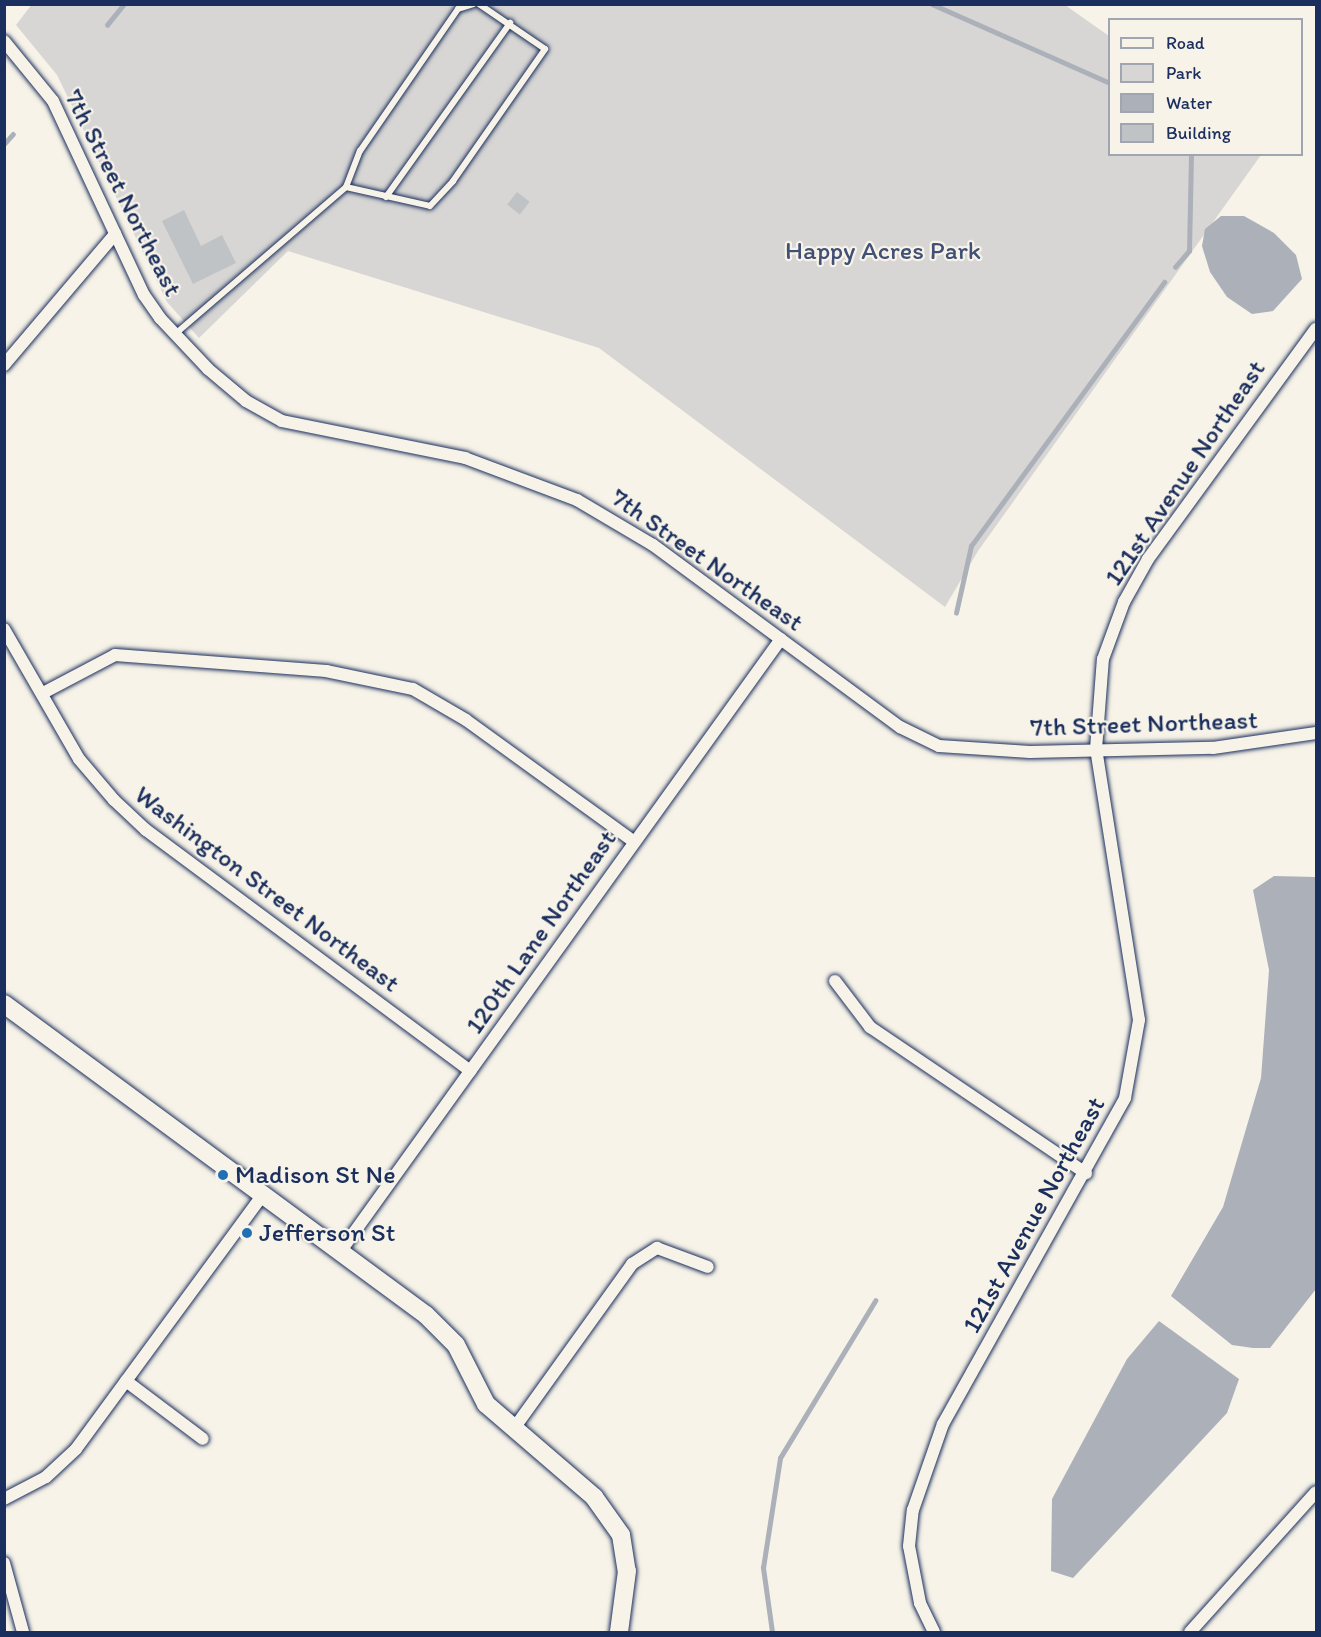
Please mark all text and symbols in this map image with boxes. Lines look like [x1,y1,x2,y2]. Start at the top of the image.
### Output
legend [1108,18,1303,156]
text: Road [1166,32,1205,54]
text: Park [1166,62,1201,84]
street label: 7th Street Northeast [57,84,189,302]
text: Water [1166,92,1212,114]
text: Building [1166,122,1231,144]
park label: Happy Acres Park [785,235,981,267]
street label: 121st Avenue Northeast [1098,355,1272,591]
street label: 7th Street Northeast [605,482,809,638]
street label: 7th Street Northeast [1029,704,1259,744]
street label: Washington Street Northeast [128,779,406,999]
street label: 120th Lane Northeast [459,824,623,1040]
street label: 121st Avenue Northeast [956,1092,1112,1338]
place label: Madison St Ne [235,1159,396,1191]
marker: Madison St Ne [216,1168,230,1182]
place label: Jefferson St [259,1217,395,1249]
marker: Jefferson St [240,1226,254,1240]

